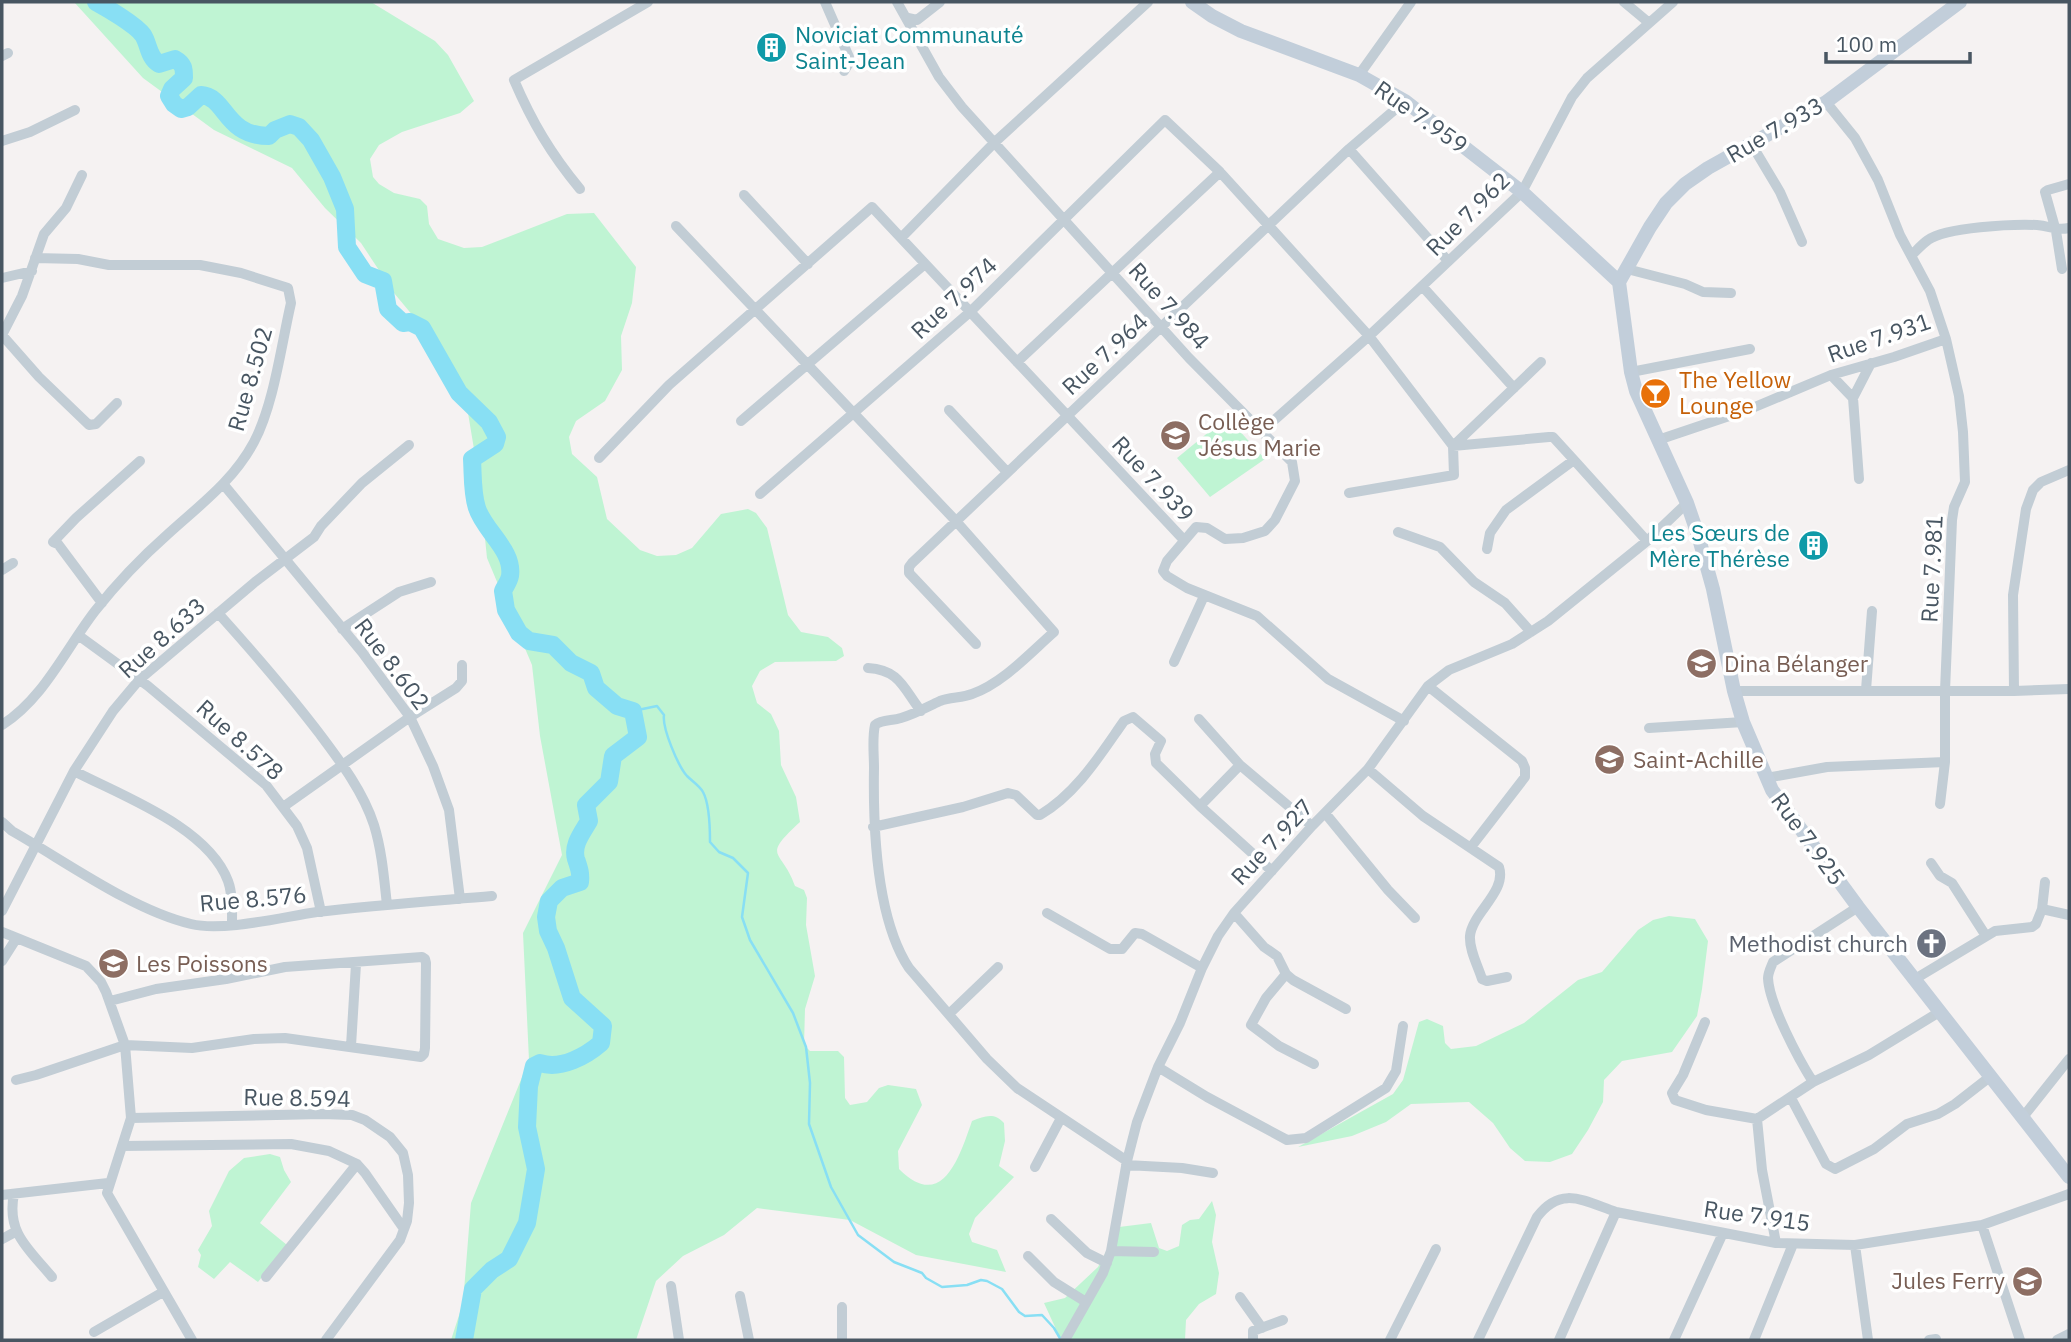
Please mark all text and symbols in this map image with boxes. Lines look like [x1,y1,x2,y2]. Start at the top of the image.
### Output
place label: Noviciat Communauté Saint-Jean [795,19,1024,75]
scale bar [1826,21,1969,65]
text: 100 m [1836,30,1897,58]
building icon: Noviciat Communauté Saint-Jean [755,31,789,65]
street label: Rue 7.959 [1369,73,1474,159]
street label: Rue 7.933 [1721,89,1828,169]
street label: Rue 7.962 [1419,165,1516,262]
street label: Rue 7.974 [904,250,1003,345]
street label: Rue 7.984 [1123,255,1217,355]
street label: Rue 7.931 [1823,305,1934,369]
street label: Rue 7.964 [1055,306,1154,401]
street label: Rue 8.502 [220,323,278,434]
place label: The Yellow Lounge [1679,364,1791,420]
bar icon: The Yellow Lounge [1639,376,1673,410]
place label: Collège Jésus Marie [1198,406,1321,462]
school or university icon: Collège Jésus Marie [1158,418,1192,452]
street label: Rue 7.939 [1106,429,1201,528]
street label: Rue 7.981 [1913,515,1949,623]
place label: Les Sœurs de Mère Thérèse [1649,517,1790,573]
building icon: Les Sœurs de Mère Thérèse [1796,529,1830,563]
street label: Rue 8.633 [111,590,211,684]
street label: Rue 8.602 [349,612,437,715]
school or university icon: Dina Bélanger [1684,647,1718,681]
place label: Dina Bélanger [1724,648,1869,678]
street label: Rue 8.578 [191,692,291,786]
school or university icon: Saint-Achille [1593,743,1627,777]
place label: Saint-Achille [1633,744,1764,774]
street label: Rue 7.925 [1765,786,1852,891]
street label: Rue 7.927 [1224,792,1319,891]
street label: Rue 8.576 [198,878,308,918]
church icon: Methodist church [1914,927,1948,961]
place label: Methodist church [1728,928,1908,958]
school or university icon: Les Poissons [96,947,130,981]
place label: Les Poissons [136,948,268,978]
street label: Rue 8.594 [243,1081,351,1113]
street label: Rue 7.915 [1702,1193,1812,1237]
school or university icon: Jules Ferry [2011,1264,2045,1298]
place label: Jules Ferry [1891,1265,2006,1295]

